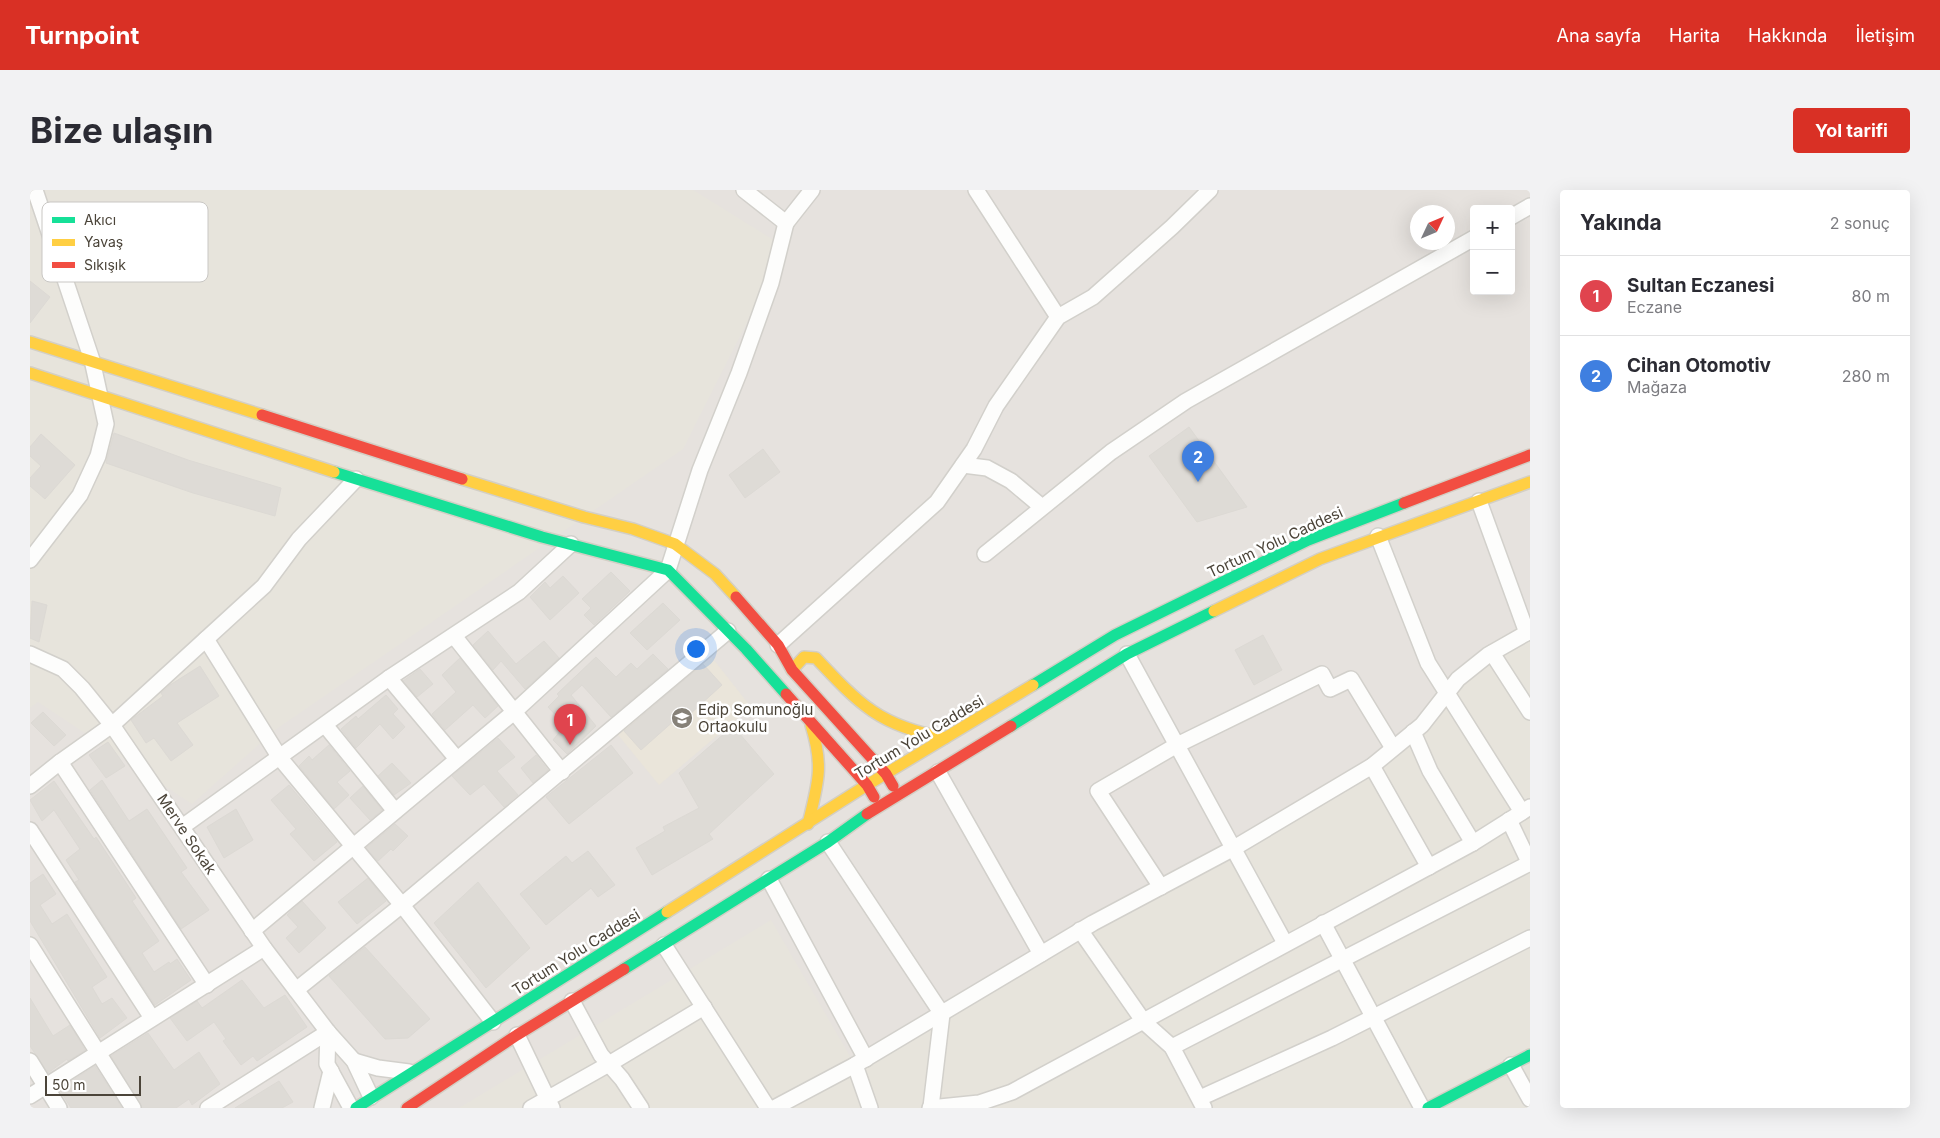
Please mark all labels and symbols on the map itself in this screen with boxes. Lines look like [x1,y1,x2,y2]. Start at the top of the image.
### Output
legend [42,202,208,282]
north arrow [1410,205,1455,250]
text: Akıcı [84,211,116,228]
text: Yavaş [84,233,123,250]
text: Sıkışık [84,256,126,273]
pin: 2 [1182,441,1214,482]
street label: Tortum Yolu Caddesi [1204,502,1346,582]
your location [683,636,709,662]
street label: Tortum Yolu Caddesi [851,691,987,783]
place label: Edip Somunoğlu Ortaokulu [698,700,813,736]
pin: 1 [554,704,586,745]
school or university icon: Edip Somunoğlu Ortaokulu [670,706,694,730]
street label: Merve Sokak [153,790,221,878]
street label: Tortum Yolu Caddesi [509,905,643,999]
scale bar [45,1073,141,1096]

